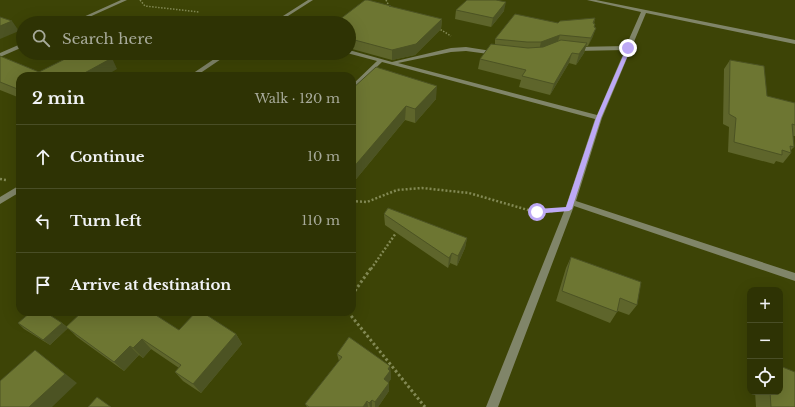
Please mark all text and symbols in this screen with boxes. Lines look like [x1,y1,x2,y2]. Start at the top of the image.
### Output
search box [16,16,356,60]
icon: search [30,27,52,49]
text: Search here [62,29,153,48]
route end [619,39,637,57]
text: 2 min [32,88,85,109]
text: Walk · 120 m [255,90,340,107]
icon: ahead [32,146,54,168]
text: Continue [70,147,145,166]
text: 10 m [307,148,340,165]
route start [528,203,546,221]
icon: left [32,210,54,232]
text: Turn left [70,211,141,230]
text: 110 m [301,212,340,229]
icon: arrive [32,274,54,296]
text: Arrive at destination [70,275,231,294]
map controls [747,287,783,395]
button: + [747,287,783,323]
button: − [747,323,783,359]
button: locate [747,359,783,395]

